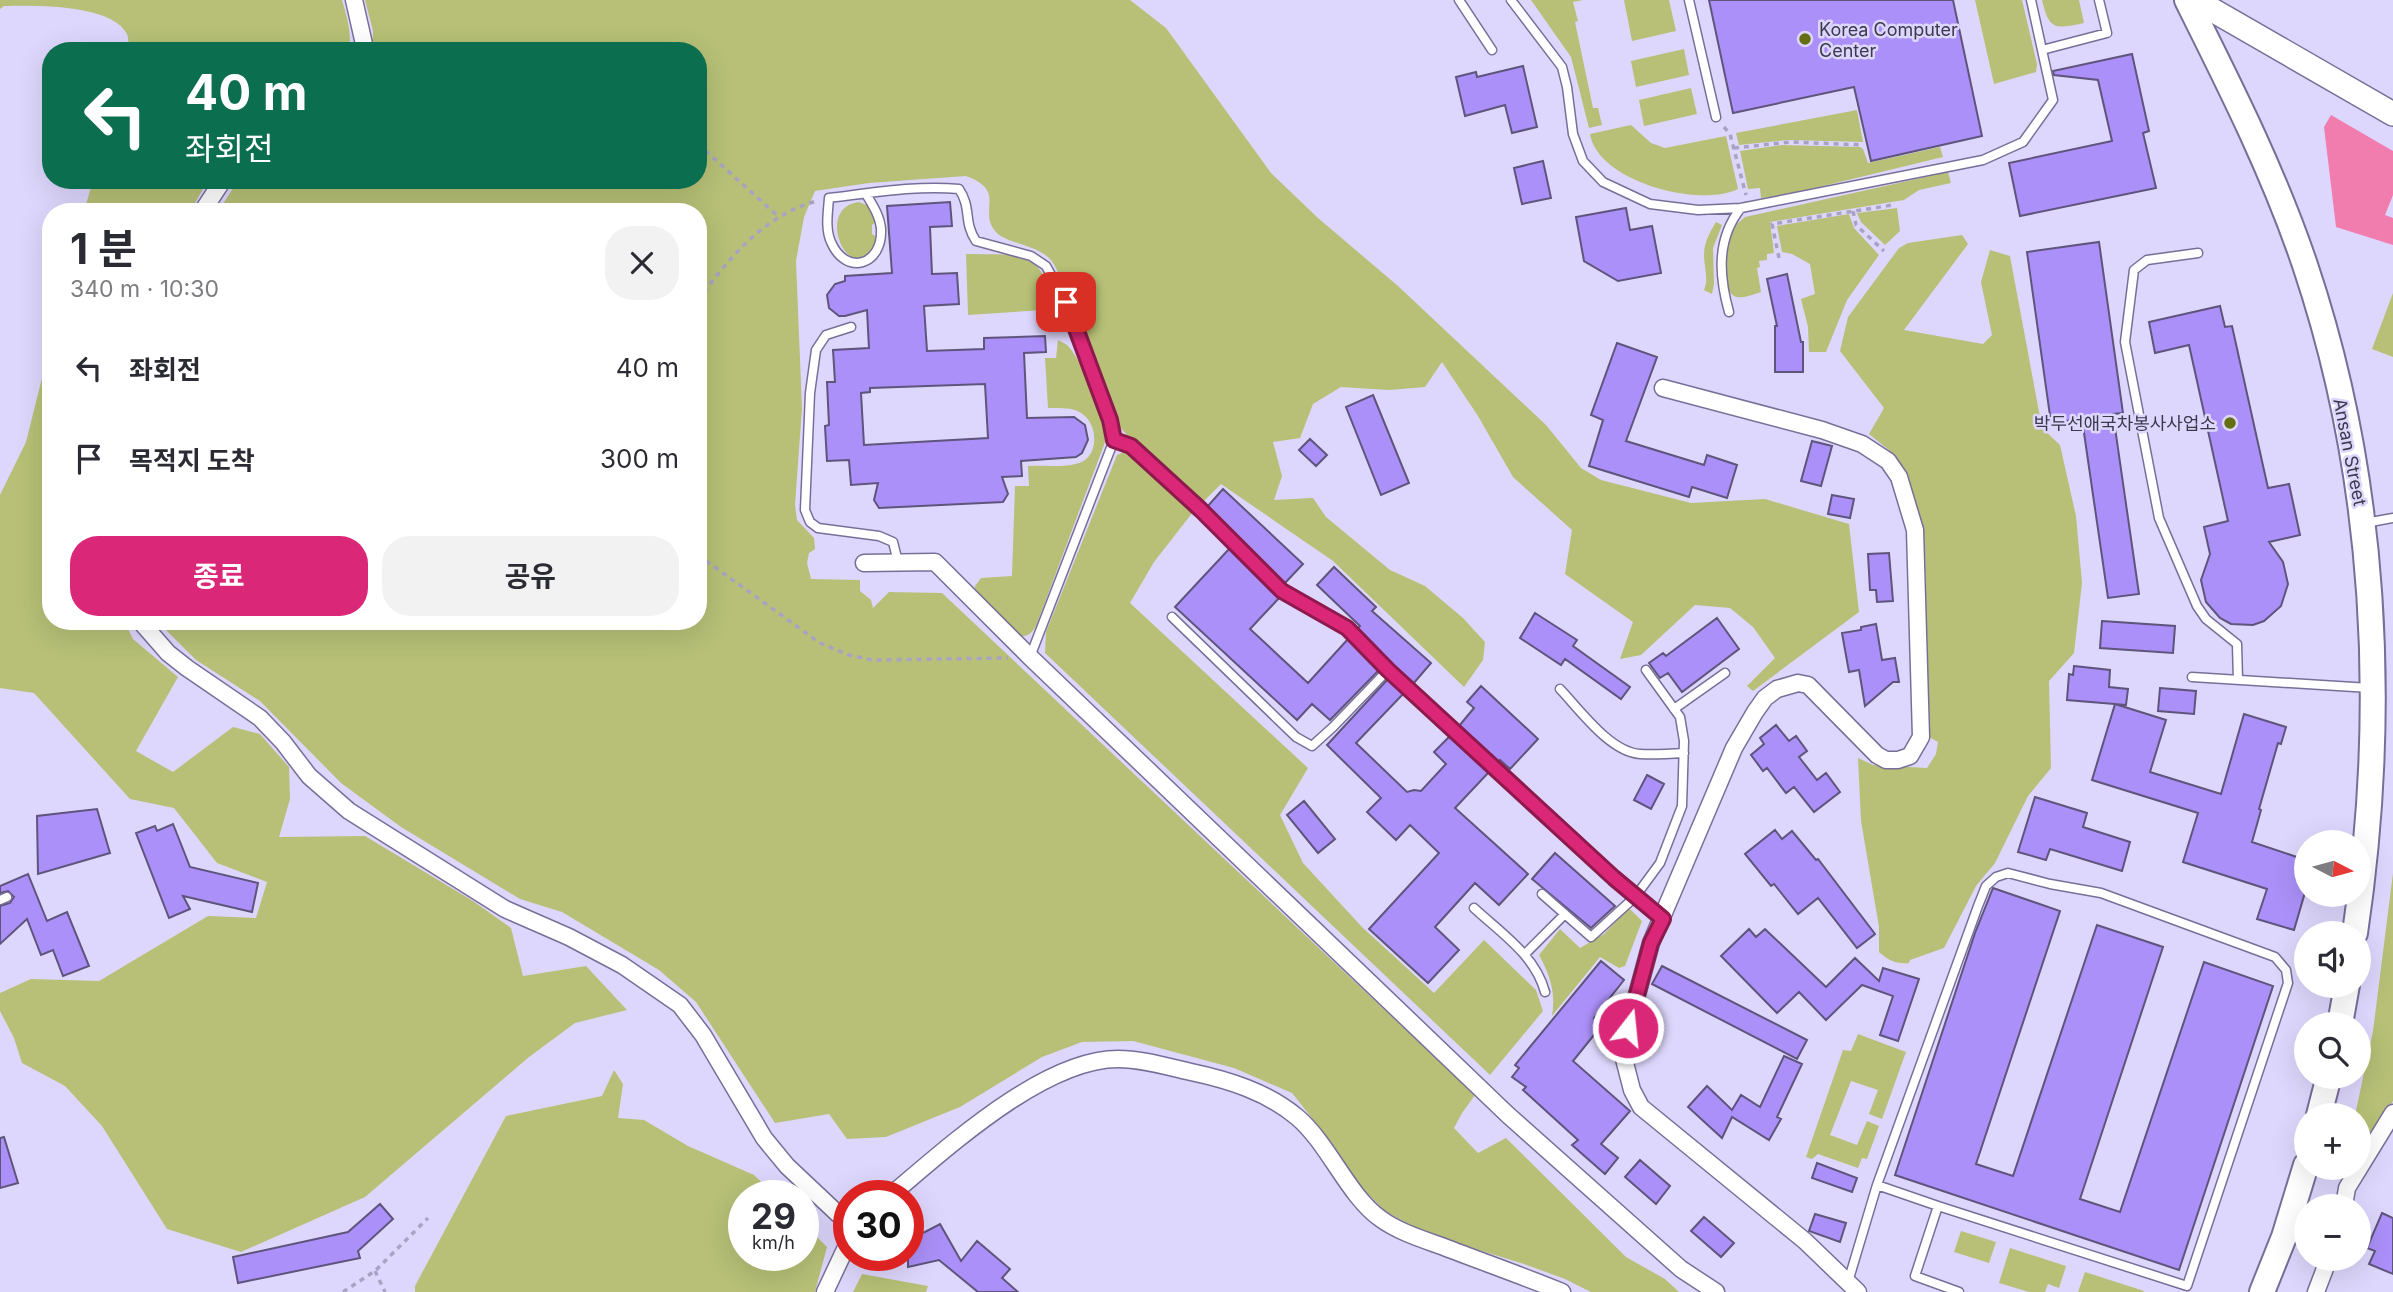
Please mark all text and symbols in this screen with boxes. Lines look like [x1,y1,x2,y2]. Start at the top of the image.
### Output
place label: Korea Computer Center [1819,19,1958,61]
marker: Korea Computer Center [1797,31,1813,47]
text: 40 m [185,63,308,122]
icon: left [70,70,161,161]
text: 좌회전 [185,129,273,168]
text: 1 분 [70,223,137,274]
button: close [605,226,679,300]
pin [1036,272,1096,332]
text: 340 m · 10:30 [70,275,219,303]
icon: arrive [1047,283,1085,321]
icon: left [70,349,108,387]
text: 40 m [616,352,679,383]
text: 좌회전 [129,354,201,385]
street label: Ansan Street [2329,396,2371,508]
place label: 박두선애국차봉사사업소 [2034,413,2216,434]
marker: 박두선애국차봉사사업소 [2222,415,2238,431]
icon: arrive [70,440,108,478]
text: 300 m [600,443,679,474]
text: 목적지 도착 [129,445,255,476]
button: 종료 [70,536,368,616]
button: 공유 [382,536,679,616]
north arrow [2294,830,2371,906]
map controls [2294,830,2371,1271]
button: sound [2294,921,2371,998]
position arrow [1591,991,1665,1065]
button: search [2294,1012,2371,1089]
button: + [2294,1103,2371,1180]
speed limit sign: 30 [833,1180,924,1271]
button: − [2294,1194,2371,1271]
text: 29 [751,1195,796,1237]
text: km/h [752,1232,795,1253]

